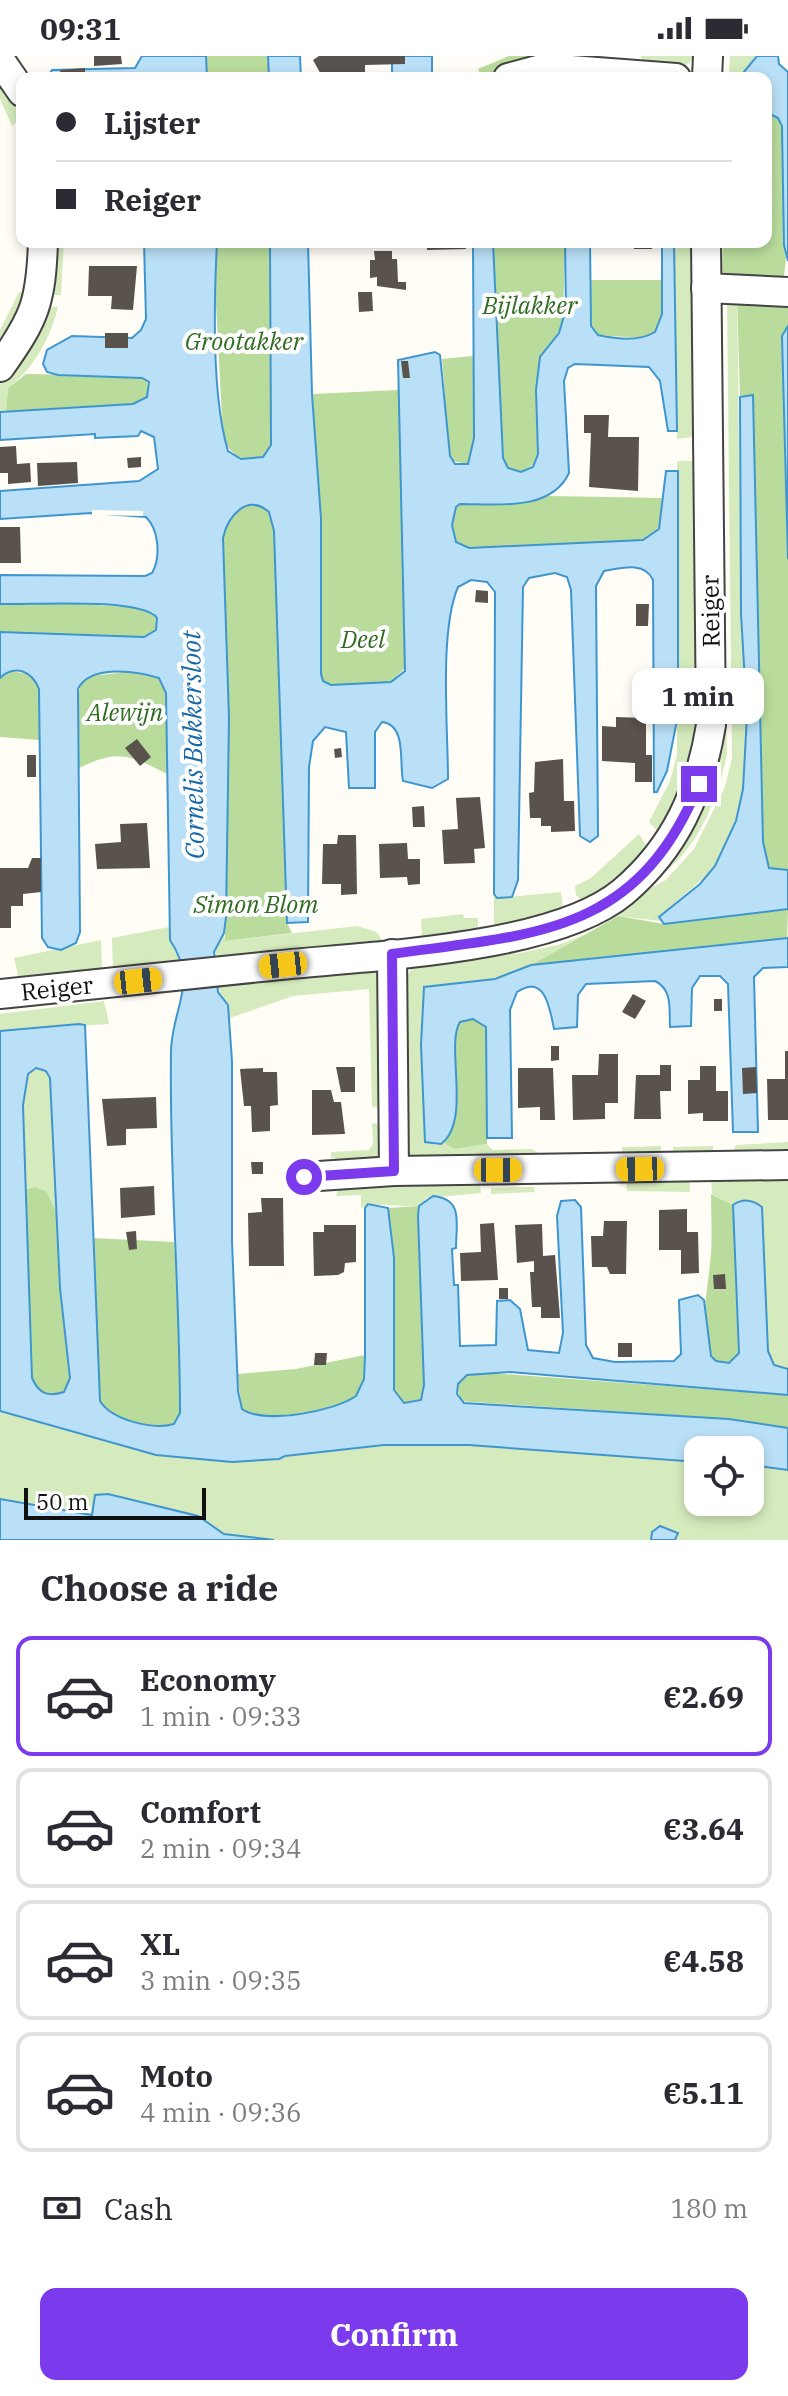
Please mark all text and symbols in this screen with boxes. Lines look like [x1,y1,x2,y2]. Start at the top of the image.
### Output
text: 09:31 [40,9,121,48]
text: Lijster [104,103,200,142]
text: Reiger [104,180,201,219]
park label: Bijlakker [482,289,579,321]
park label: Grootakker [185,325,305,357]
street label: Reiger [693,574,727,648]
park label: Deel [340,623,386,655]
water label: Cornelis Bakkersloot [173,630,211,860]
callout: 1 min [633,668,765,724]
text: 1 min [662,679,734,713]
park label: Alewijn [85,696,164,728]
route end [681,766,717,802]
park label: Simon Blom [193,888,318,920]
car [258,951,308,979]
car [113,967,163,995]
street label: Reiger [19,968,95,1008]
car [616,1157,664,1181]
car [474,1158,522,1182]
route start [286,1159,322,1195]
map controls [684,1436,764,1516]
button: locate [684,1436,764,1516]
scale bar [24,1484,206,1520]
text: 50 m [36,1487,88,1516]
text: Choose a ride [40,1564,279,1611]
icon: car [44,1660,116,1732]
text: Economy [140,1660,276,1699]
text: €2.69 [663,1677,744,1716]
text: 1 min · 09:33 [140,1699,302,1733]
icon: car [44,1792,116,1864]
text: Comfort [140,1792,261,1831]
text: €3.64 [663,1809,744,1848]
text: 2 min · 09:34 [140,1831,302,1865]
icon: car [44,1924,116,1996]
text: XL [140,1924,180,1963]
text: €4.58 [663,1941,744,1980]
text: 3 min · 09:35 [140,1963,302,1997]
icon: car [44,2056,116,2128]
text: Moto [140,2056,213,2095]
text: €5.11 [663,2073,744,2112]
text: 4 min · 09:36 [140,2095,302,2129]
icon: cash [40,2186,84,2230]
text: Cash [104,2189,173,2228]
text: 180 m [670,2191,748,2225]
button: Confirm [40,2288,748,2380]

